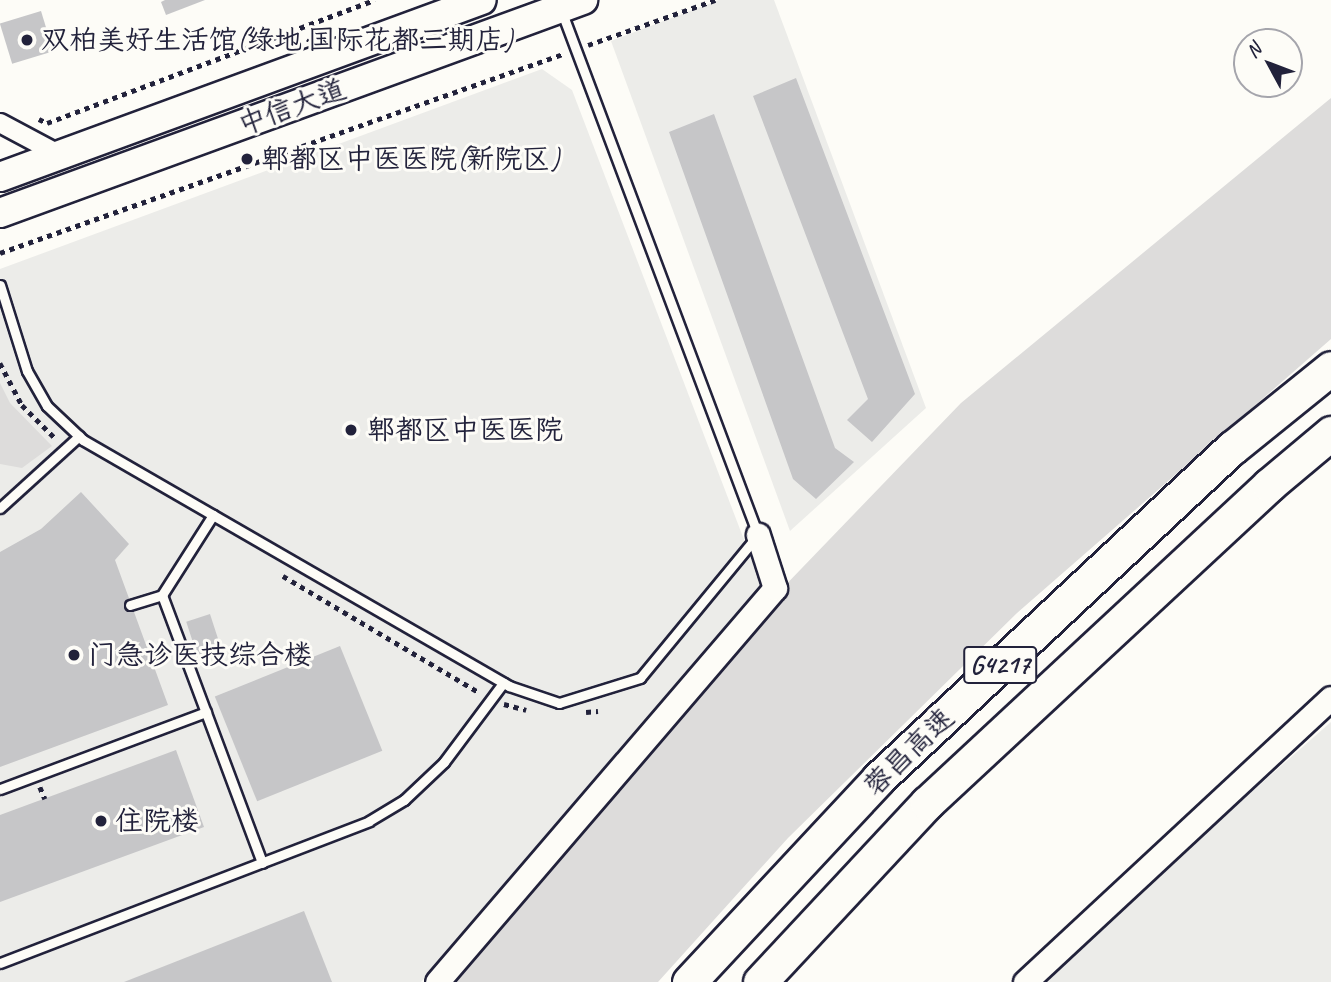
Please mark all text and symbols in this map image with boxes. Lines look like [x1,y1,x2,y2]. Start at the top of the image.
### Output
place label: 双柏美好生活馆(绿地·国际花都三期店) [41,23,513,57]
north arrow [1233,28,1303,98]
marker: 双柏美好生活馆(绿地·国际花都三期店) [19,32,35,48]
text: N [1241,38,1267,63]
street label: 中信大道 [234,72,350,142]
place label: 郫都区中医医院(新院区) [261,142,559,176]
marker: 郫都区中医医院(新院区) [239,151,255,167]
place label: 郫都区中医医院 [367,413,563,447]
marker: 郫都区中医医院 [341,420,361,440]
place label: 门急诊医技综合楼 [88,638,312,672]
road number: G4217 [962,642,1038,688]
marker: 门急诊医技综合楼 [66,647,82,663]
street label: 蓉昌高速 [857,701,961,803]
place label: 住院楼 [115,804,199,838]
marker: 住院楼 [93,813,109,829]

